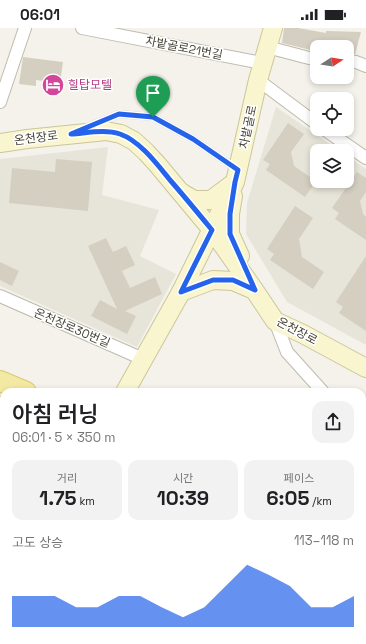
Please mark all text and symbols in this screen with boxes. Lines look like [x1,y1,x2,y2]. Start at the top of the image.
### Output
text: 06:01 [20,5,60,24]
street label: 차밭골로21번길 [144,33,224,63]
north arrow [310,40,354,84]
map controls [310,40,354,188]
hotel icon: 힐탑모텔 [40,72,66,98]
pin [136,76,170,117]
place label: 힐탑모텔 [68,77,112,93]
icon: arrive [142,82,164,104]
button: locate [310,92,354,136]
street label: 차밭골로 [236,104,260,150]
street label: 온천장로 [13,127,59,149]
button: layers [310,144,354,188]
street label: 온천장로30번길 [32,305,112,351]
street label: 온천장로 [274,314,320,348]
text: 아침 러닝 [12,400,99,428]
button: share [312,401,354,443]
text: 06:01 · 5 × 350 m [12,429,115,446]
text: 거리 [57,471,77,485]
text: 시간 [173,471,193,485]
text: 페이스 [284,471,314,485]
text: 1.75 [39,485,77,511]
text: 10:39 [157,485,209,511]
text: 6:05 [266,485,310,511]
text: km [77,494,95,508]
text: /km [310,494,332,508]
text: 113–118 m [294,532,354,549]
text: 고도 상승 [12,534,63,551]

